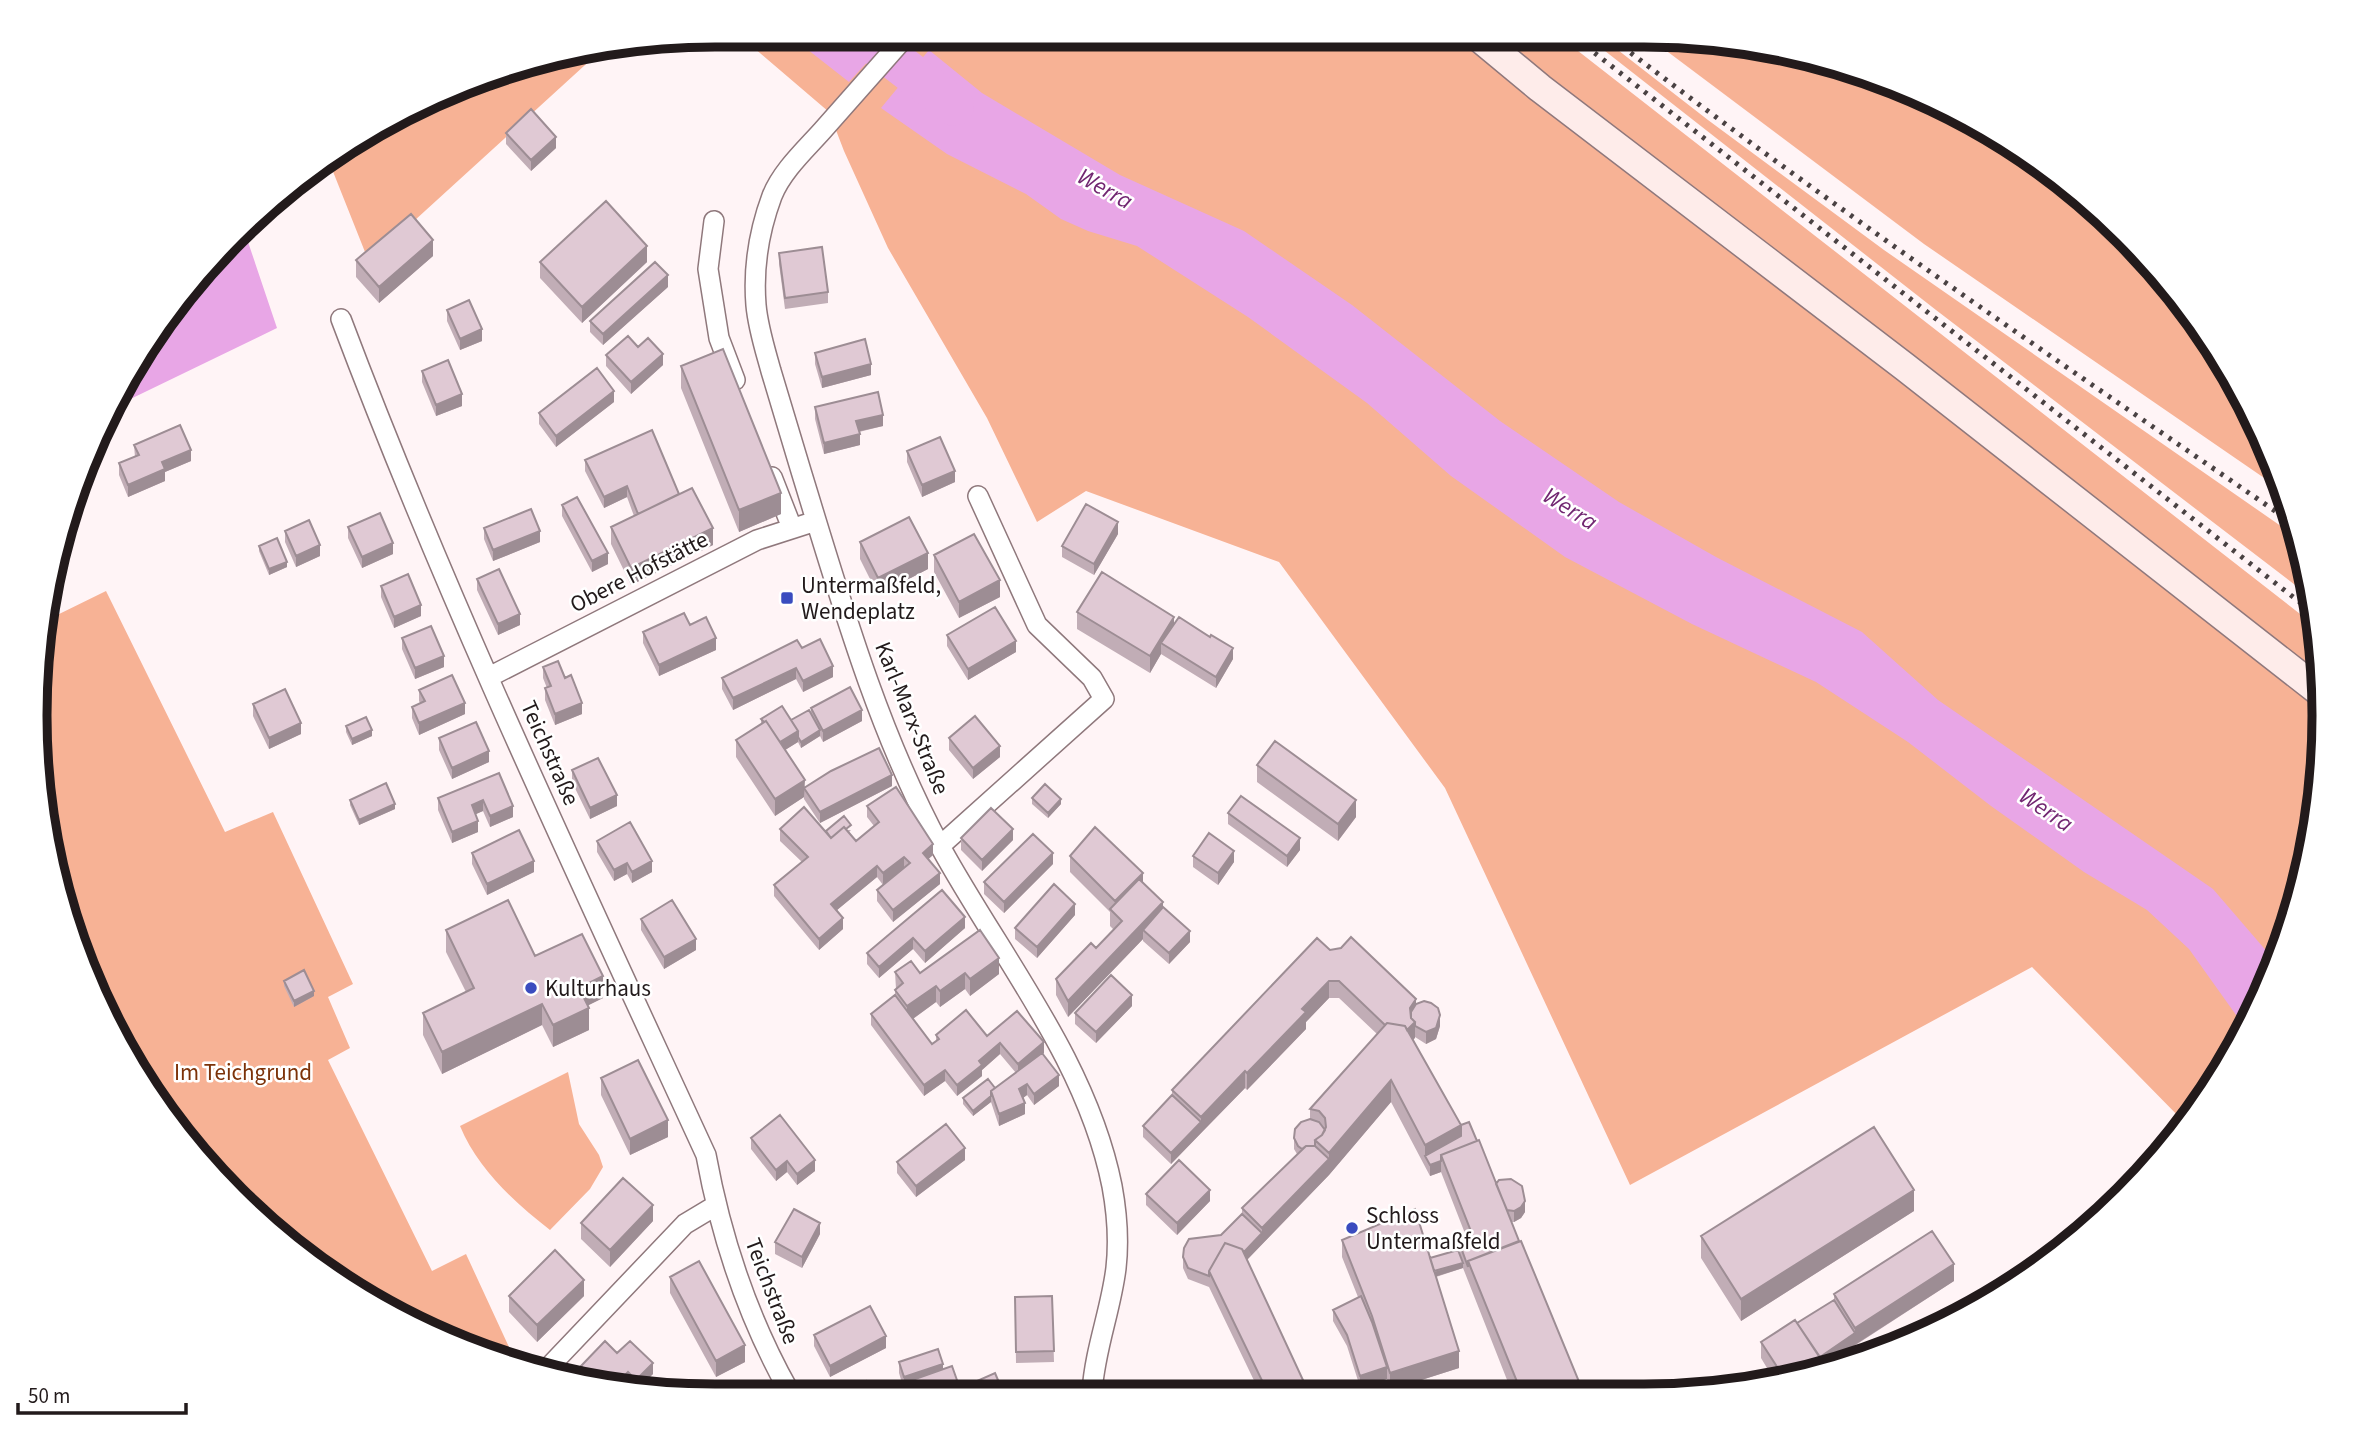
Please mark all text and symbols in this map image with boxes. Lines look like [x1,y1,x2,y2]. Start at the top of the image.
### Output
water label: Werra [1071,160,1139,219]
water label: Werra [1536,479,1604,539]
street label: Obere Hofstätte [564,523,714,621]
place label: Untermaßfeld, Wendeplatz [801,569,941,628]
marker: Untermaßfeld, Wendeplatz [779,590,795,606]
street label: Karl-Marx-Straße [866,637,958,799]
street label: Teichstraße [512,695,588,811]
water label: Werra [2012,779,2080,841]
place label: Kulturhaus [545,972,651,1005]
marker: Kulturhaus [523,980,539,996]
park label: Im Teichgrund [174,1056,312,1089]
place label: Schloss Untermaßfeld [1366,1199,1501,1258]
marker: Schloss Untermaßfeld [1344,1220,1360,1236]
street label: Teichstraße [737,1233,807,1349]
scale bar [18,1372,186,1416]
text: 50 m [28,1381,70,1411]

